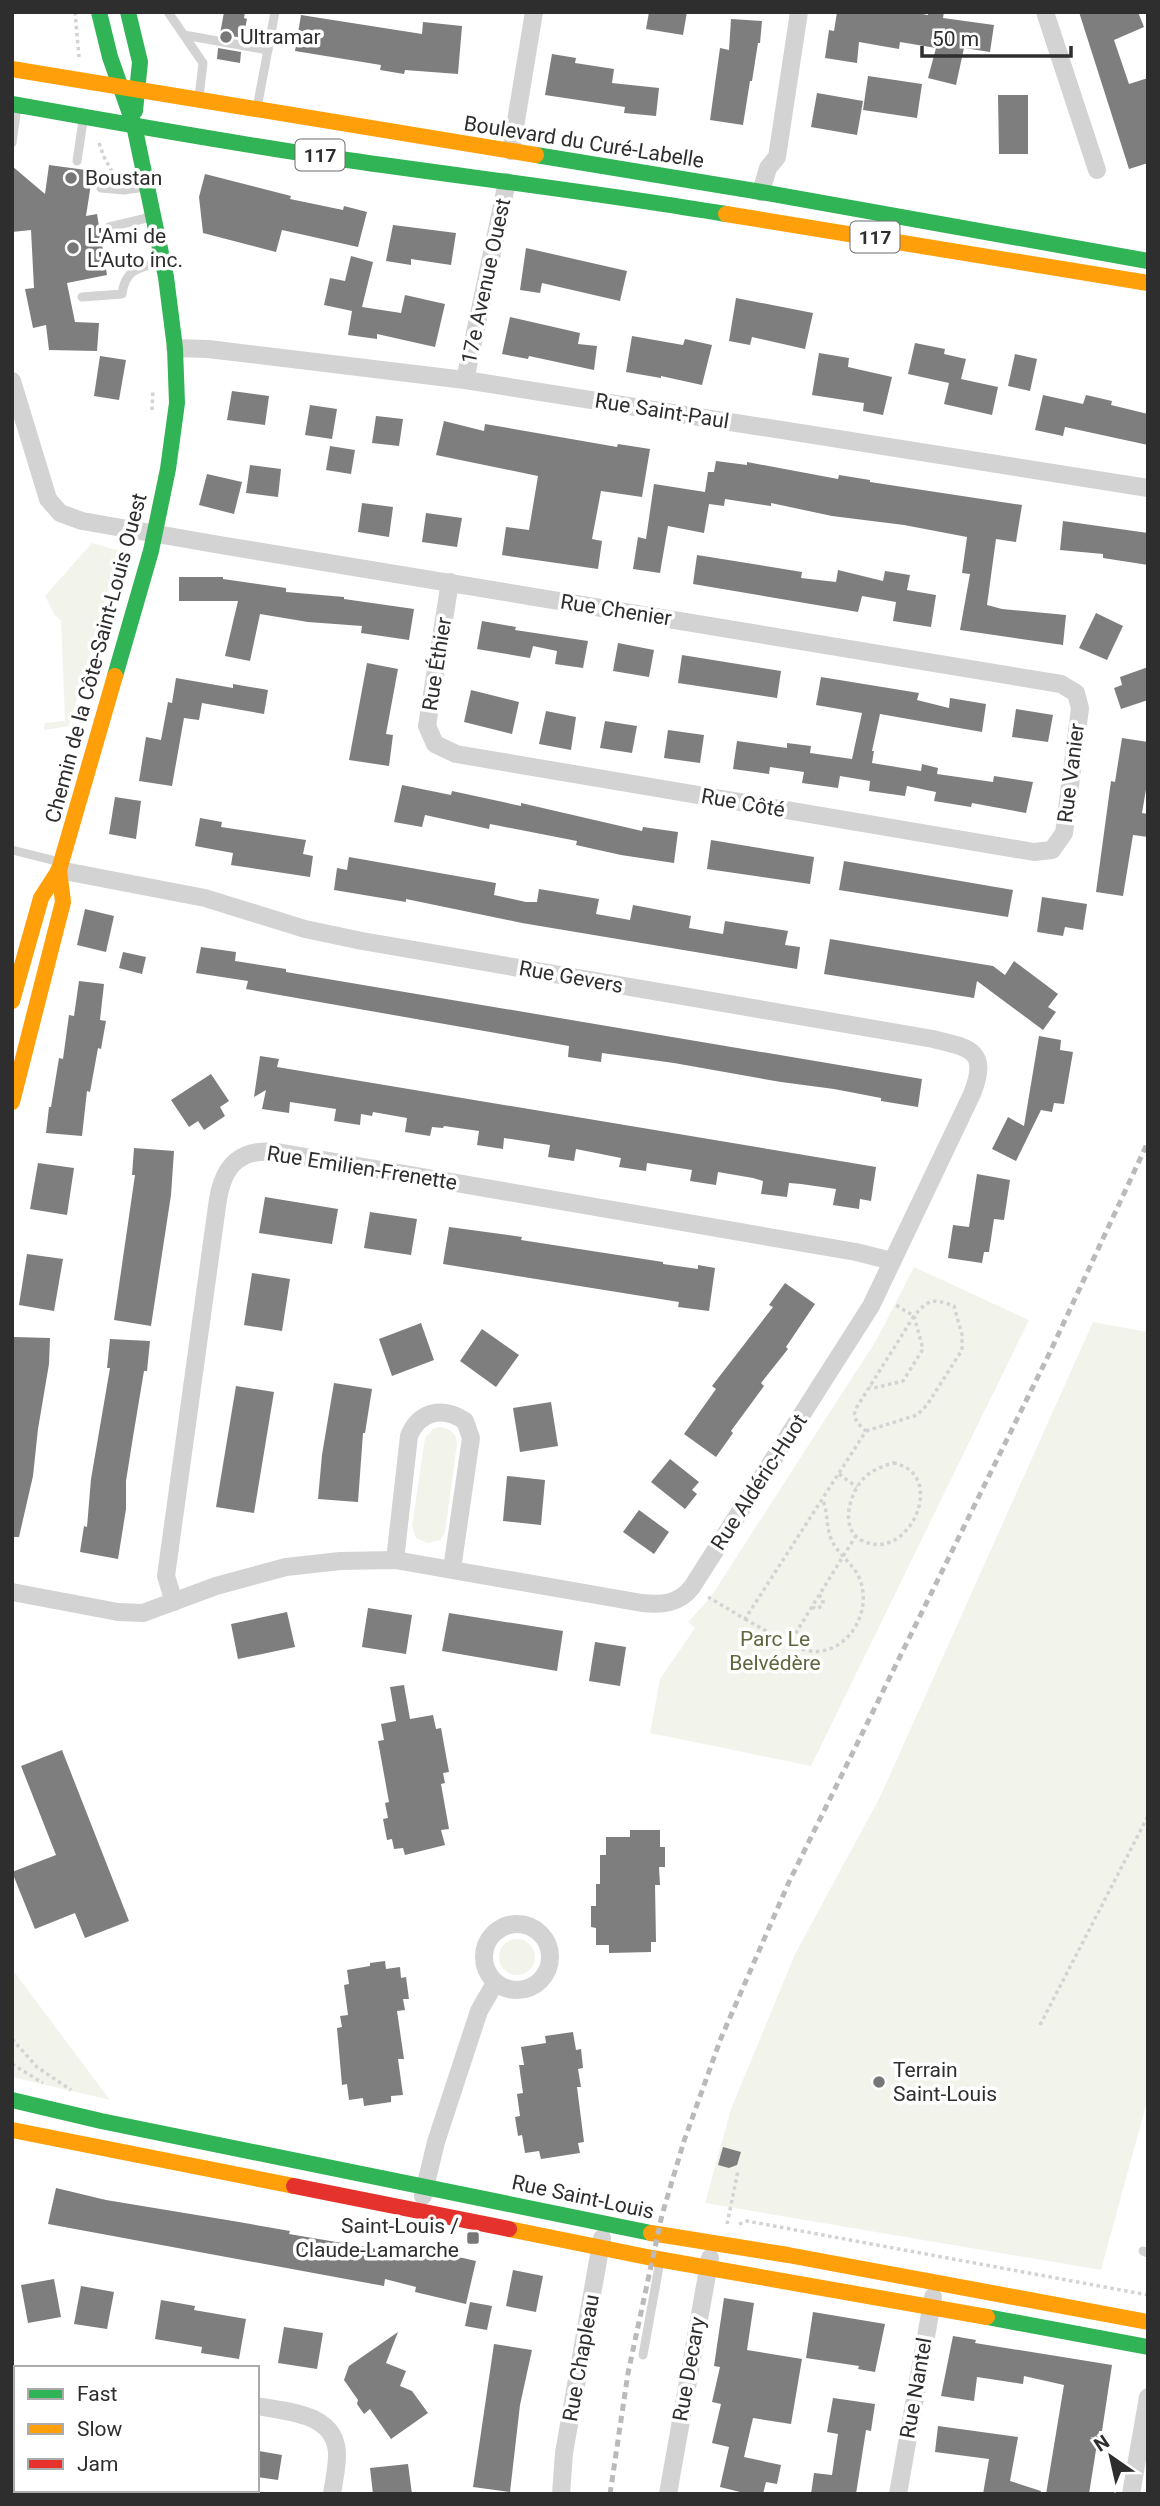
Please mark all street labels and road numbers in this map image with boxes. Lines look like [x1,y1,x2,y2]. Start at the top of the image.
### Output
street label: Boulevard du Curé-Labelle [462,111,706,173]
road number: 117 [296,140,344,170]
street label: 17e Avenue Ouest [457,196,515,366]
road number: 117 [850,221,900,252]
street label: Rue Saint-Paul [593,389,731,433]
street label: Chemin de la Côte-Saint-Louis Ouest [40,490,152,825]
street label: Rue Chenier [559,589,673,631]
street label: Rue Éthier [418,615,456,713]
street label: Rue Vanier [1053,722,1089,824]
street label: Rue Côté [699,784,787,822]
street label: Rue Gevers [517,956,625,998]
street label: Rue Emilien-Frenette [265,1141,459,1195]
street label: Rue Aldéric-Huot [706,1409,812,1554]
street label: Rue Saint-Louis [510,2170,656,2224]
street label: Rue Chapleau [558,2293,604,2423]
street label: Rue Decary [668,2315,710,2423]
street label: Rue Nantel [895,2336,937,2440]

